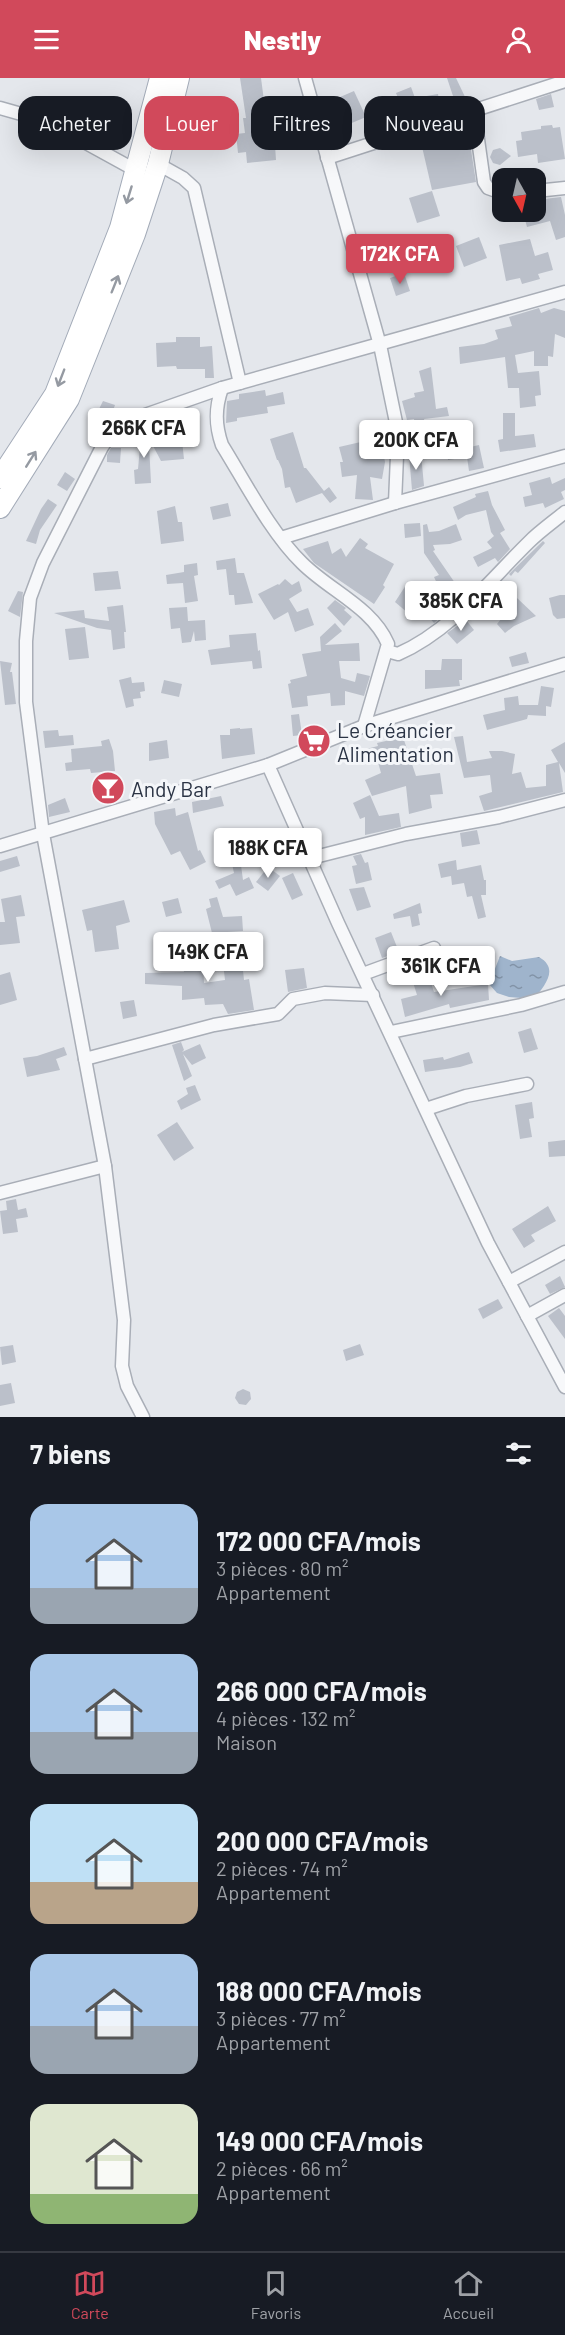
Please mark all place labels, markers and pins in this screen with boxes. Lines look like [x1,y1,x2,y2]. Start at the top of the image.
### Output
pin: 172K CFA [338,234,462,285]
pin: 266K CFA [82,408,206,459]
pin: 200K CFA [354,420,478,471]
pin: 385K CFA [399,581,523,632]
place label: Le Créancier Alimentation [337,717,454,766]
supermarket icon: Le Créancier Alimentation [296,723,332,759]
bar icon: Andy Bar [90,770,126,806]
place label: Andy Bar [131,776,212,801]
pin: 188K CFA [206,828,330,879]
pin: 149K CFA [146,932,270,983]
pin: 361K CFA [379,946,503,997]

